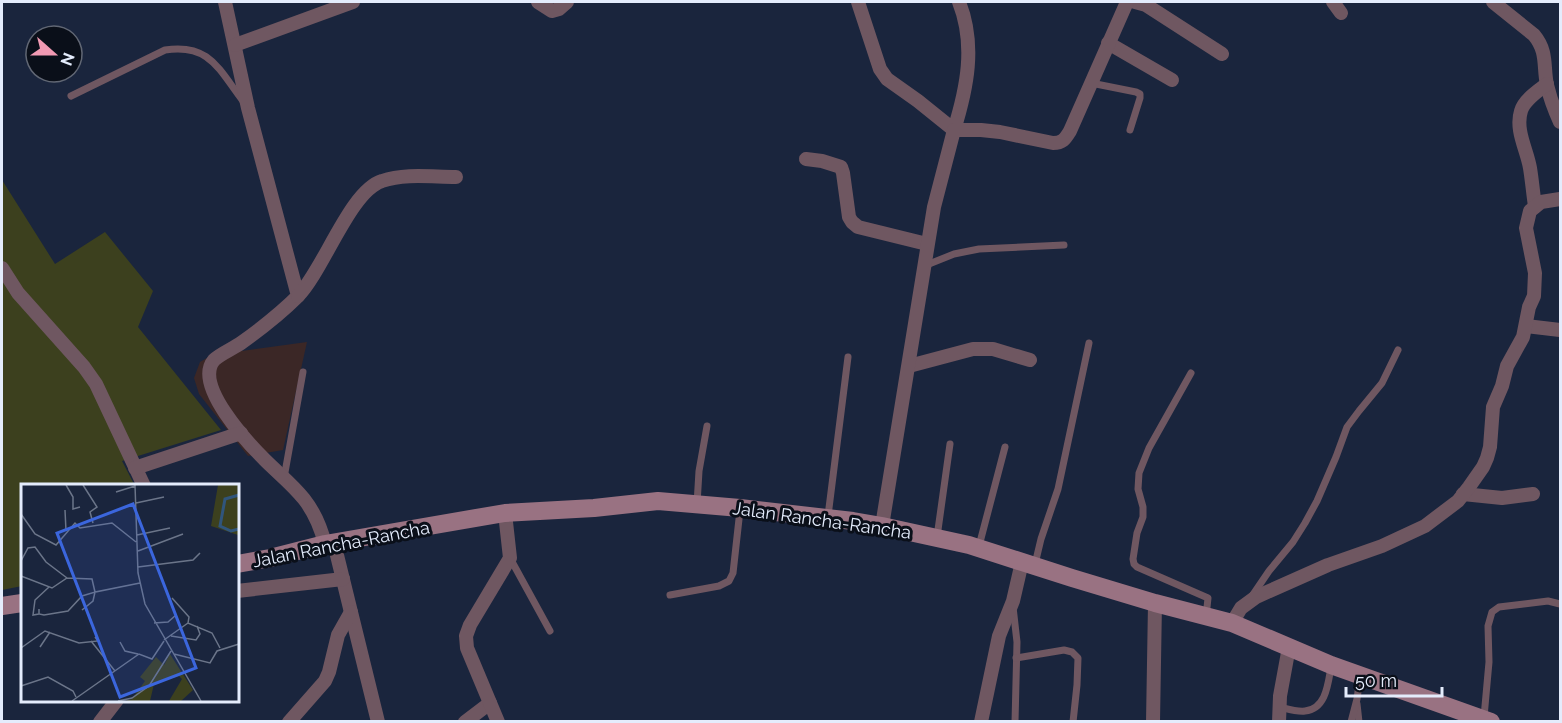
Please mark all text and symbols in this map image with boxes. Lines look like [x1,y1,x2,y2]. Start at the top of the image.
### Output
north arrow [24,24,84,84]
text: N [56,50,79,68]
inset map [21,484,238,702]
street label: Jalan Rancha-Rancha [731,497,913,543]
street label: Jalan Rancha-Rancha [251,517,431,571]
scale bar [1346,660,1442,698]
text: 50 m [1355,670,1397,691]

